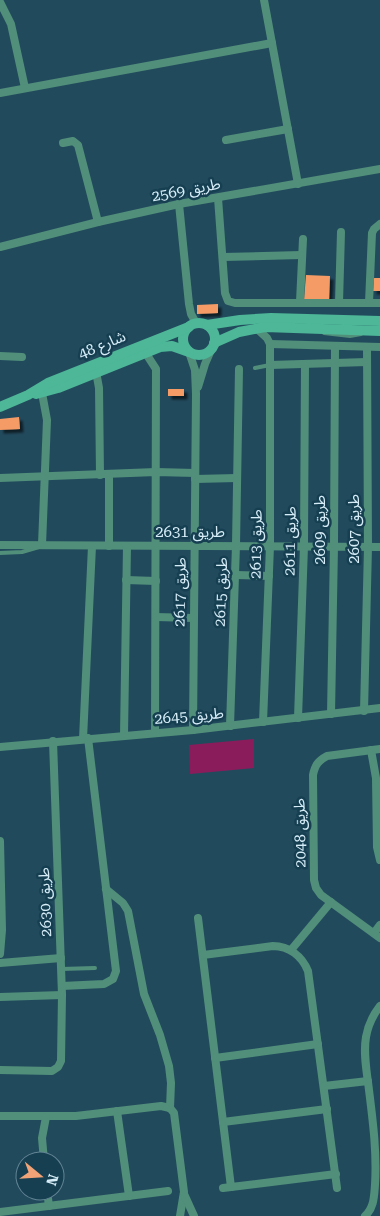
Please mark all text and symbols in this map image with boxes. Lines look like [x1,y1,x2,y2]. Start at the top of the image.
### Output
street label: طريق 2569 [150,175,222,206]
street label: شارع 48 [76,327,130,366]
street label: طريق 2607 [345,494,364,564]
street label: طريق 2609 [311,495,330,565]
street label: طريق 2611 [280,506,301,576]
street label: طريق 2613 [246,509,267,579]
street label: طريق 2631 [155,523,225,542]
street label: طريق 2617 [170,557,191,627]
street label: طريق 2615 [211,557,232,627]
street label: طريق 2645 [154,704,225,729]
street label: طريق 2048 [290,798,311,868]
street label: طريق 2630 [35,867,56,937]
north arrow [15,1151,65,1201]
text: N [43,1172,62,1188]

